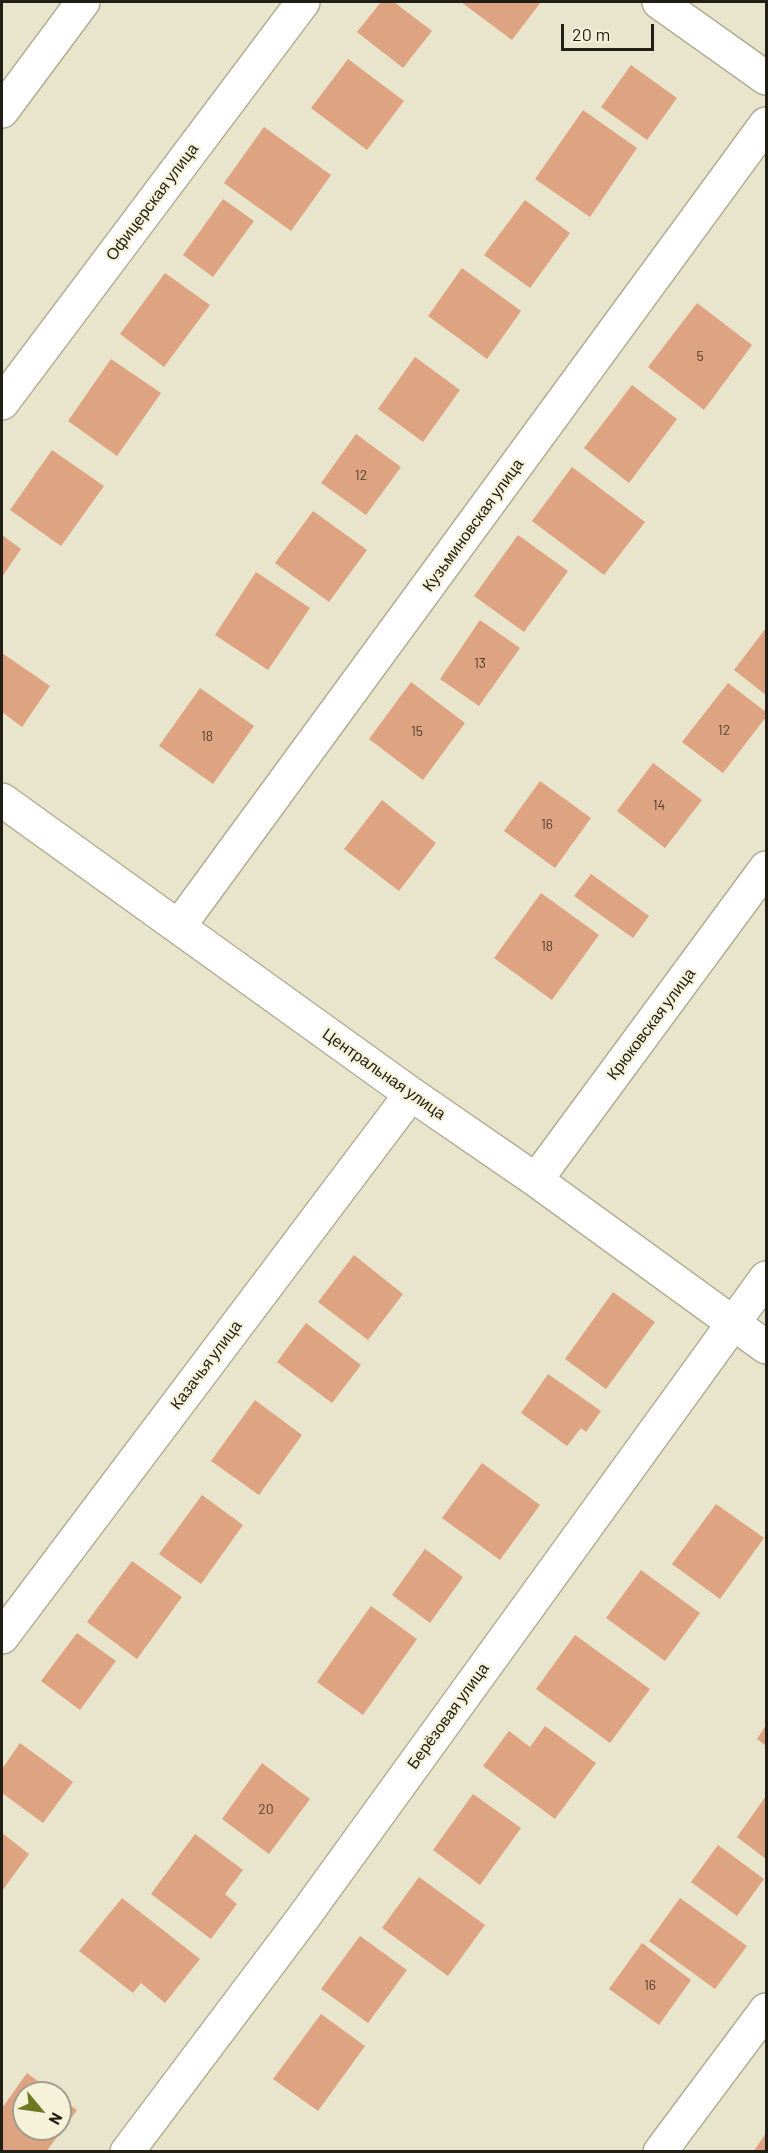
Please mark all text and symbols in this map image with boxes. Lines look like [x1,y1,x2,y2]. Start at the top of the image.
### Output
scale bar [564,12,657,50]
text: 20 m [572,23,610,45]
street label: Офицерская улица [102,140,202,264]
house number: 5 [696,348,704,364]
street label: Кузьминовская улица [418,455,528,595]
house number: 12 [355,467,367,483]
house number: 13 [474,655,486,671]
house number: 12 [718,722,730,738]
house number: 15 [411,723,423,739]
house number: 18 [201,728,213,744]
house number: 14 [653,797,665,813]
house number: 16 [541,816,553,832]
house number: 18 [541,938,553,954]
street label: Крюковская улица [603,964,699,1084]
street label: Центральная улица [319,1024,449,1124]
street label: Казачья улица [166,1317,246,1413]
street label: Берёзовая улица [403,1659,493,1773]
house number: 20 [258,1801,274,1817]
house number: 16 [644,1977,656,1993]
north arrow [12,2081,72,2141]
text: N [46,2110,67,2128]

